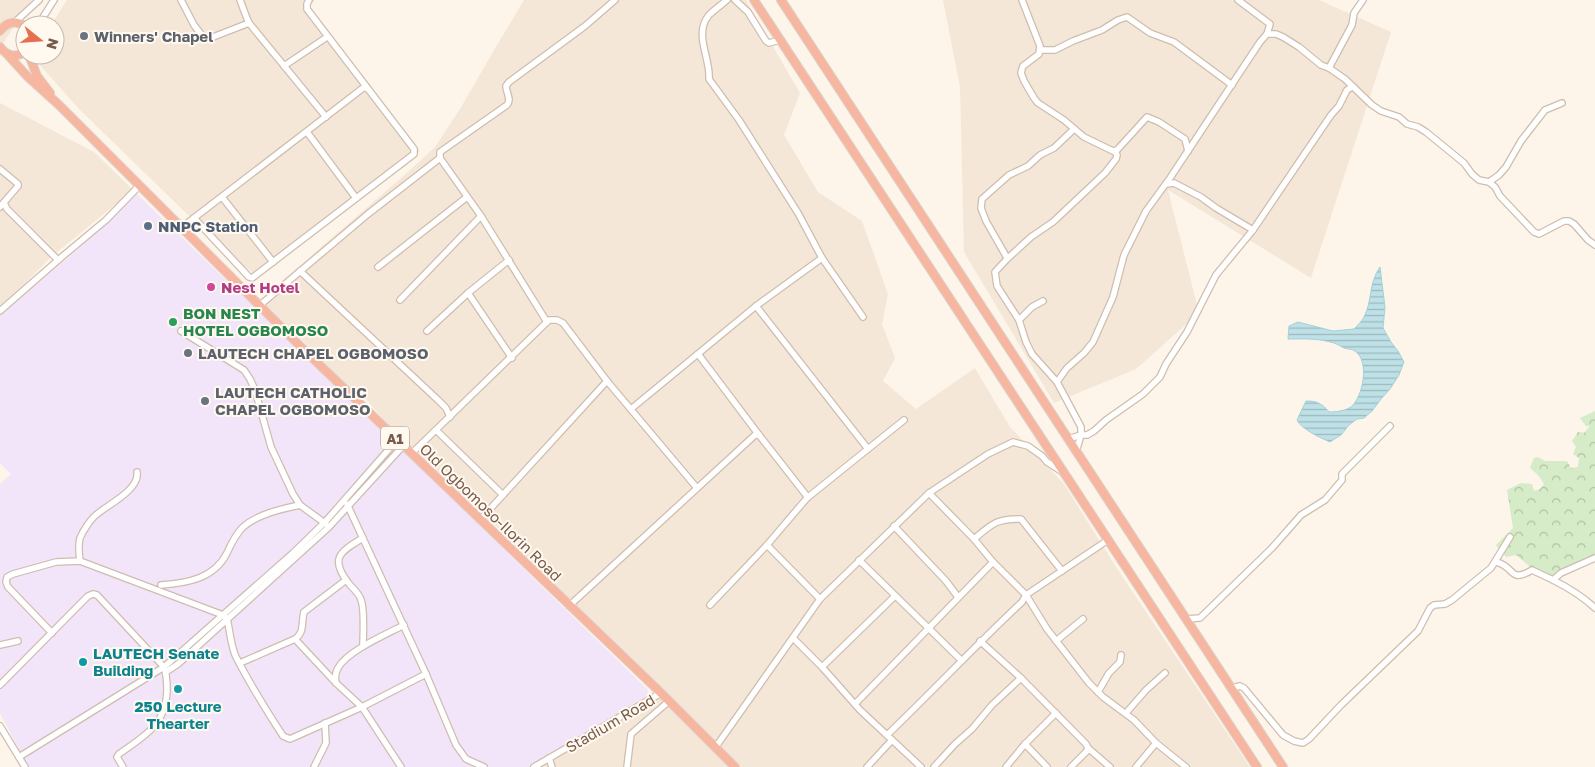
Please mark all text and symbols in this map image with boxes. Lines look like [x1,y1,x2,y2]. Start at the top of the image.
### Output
north arrow [15,15,65,65]
place label: Winners' Chapel [94,27,213,45]
marker: Winners' Chapel [78,30,90,42]
text: N [43,36,63,52]
place label: NNPC Station [158,217,258,235]
marker: NNPC Station [142,220,154,232]
place label: Nest Hotel [221,278,300,296]
marker: Nest Hotel [205,281,217,293]
place label: BON NEST HOTEL OGBOMOSO [183,304,328,339]
marker: BON NEST HOTEL OGBOMOSO [167,316,179,328]
place label: LAUTECH CHAPEL OGBOMOSO [198,344,428,362]
marker: LAUTECH CHAPEL OGBOMOSO [182,347,194,359]
place label: LAUTECH CATHOLIC CHAPEL OGBOMOSO [215,383,371,418]
marker: LAUTECH CATHOLIC CHAPEL OGBOMOSO [199,395,211,407]
road number: A1 [381,426,409,449]
street label: Old Ogbomoso-Ilorin Road [416,439,566,585]
place label: LAUTECH Senate Building [93,644,220,679]
marker: LAUTECH Senate Building [77,656,89,668]
marker: 250 Lecture Thearter [172,683,184,695]
street label: Stadium Road [562,690,658,756]
place label: 250 Lecture Thearter [134,697,222,732]

